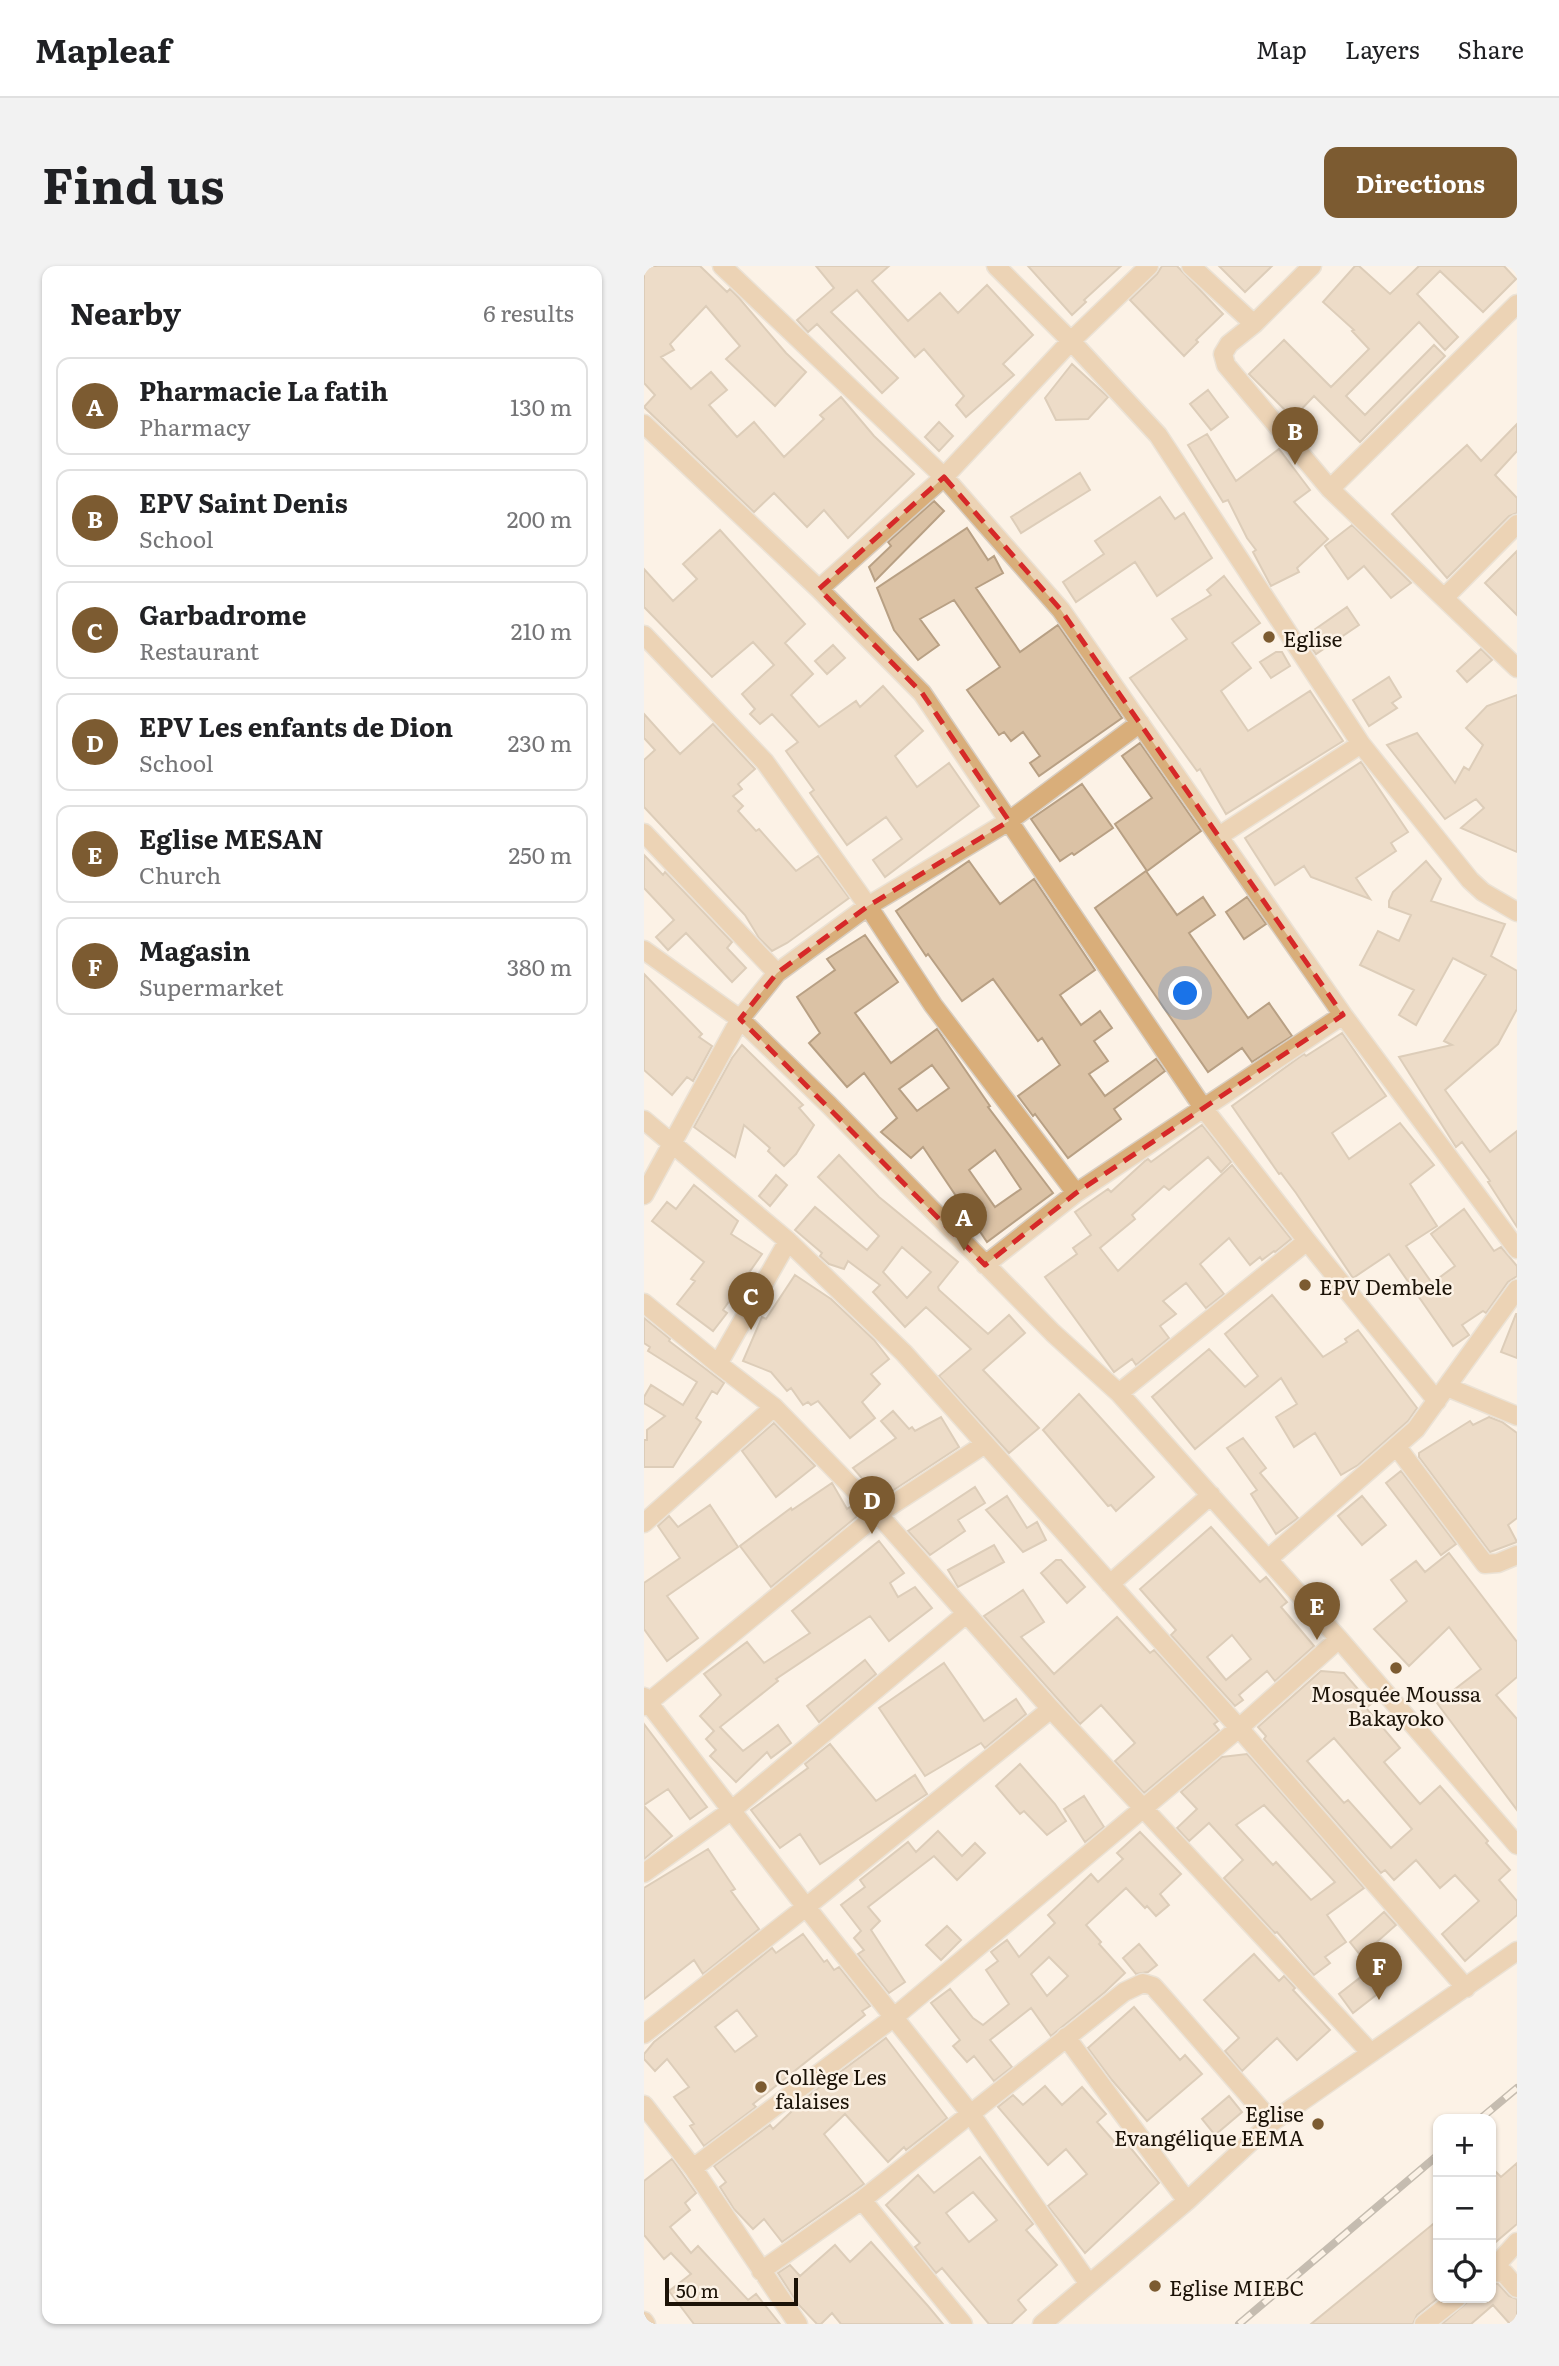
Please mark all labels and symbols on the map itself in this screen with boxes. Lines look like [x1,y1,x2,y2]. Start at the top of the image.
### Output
pin: B [1272,407,1318,465]
place label: Eglise [1283,622,1342,653]
marker: Eglise [1261,629,1277,645]
your location [1168,976,1202,1010]
pin: A [941,1193,987,1251]
place label: EPV Dembele [1319,1270,1452,1301]
pin: C [728,1272,774,1330]
marker: EPV Dembele [1297,1277,1313,1293]
pin: D [849,1476,895,1534]
pin: E [1294,1582,1340,1640]
marker: Mosquée Moussa Bakayoko [1388,1660,1404,1676]
place label: Mosquée Moussa Bakayoko [1311,1677,1482,1732]
pin: F [1356,1942,1402,2000]
place label: Collège Les falaises [775,2060,886,2115]
marker: Collège Les falaises [753,2079,769,2095]
place label: Eglise Evangélique EEMA [1114,2097,1305,2152]
marker: Eglise Evangélique EEMA [1310,2116,1326,2132]
place label: Eglise MIEBC [1169,2271,1304,2302]
scale bar [665,2275,798,2307]
marker: Eglise MIEBC [1147,2278,1163,2294]

